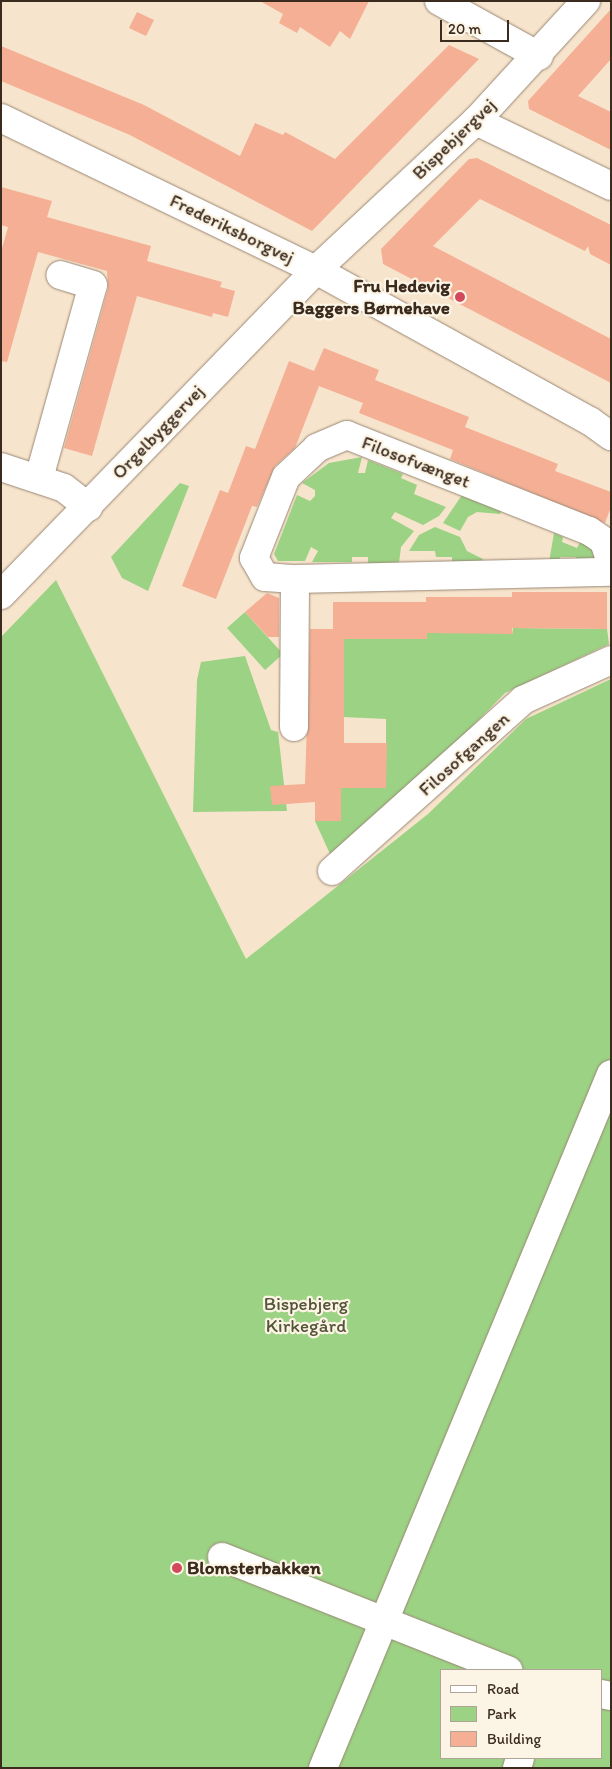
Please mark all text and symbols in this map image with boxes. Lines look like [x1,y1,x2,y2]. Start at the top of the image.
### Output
scale bar [442,10,511,42]
text: 20 m [448,20,481,38]
street label: Bispebjergvej [408,94,500,184]
street label: Frederiksborgvej [166,189,298,269]
place label: Fru Hedevig Baggers Børnehave [293,275,450,319]
marker: Fru Hedevig Baggers Børnehave [454,291,466,303]
street label: Orgelbyggervej [107,380,209,484]
street label: Filosofvænget [359,431,473,493]
street label: Filosofgangen [414,707,514,801]
park label: Bispebjerg Kirkegård [264,1293,348,1337]
place label: Blomsterbakken [187,1557,321,1579]
marker: Blomsterbakken [171,1562,183,1574]
legend [440,1669,602,1759]
text: Road [487,1680,519,1698]
text: Park [487,1705,517,1723]
text: Building [487,1730,541,1748]

